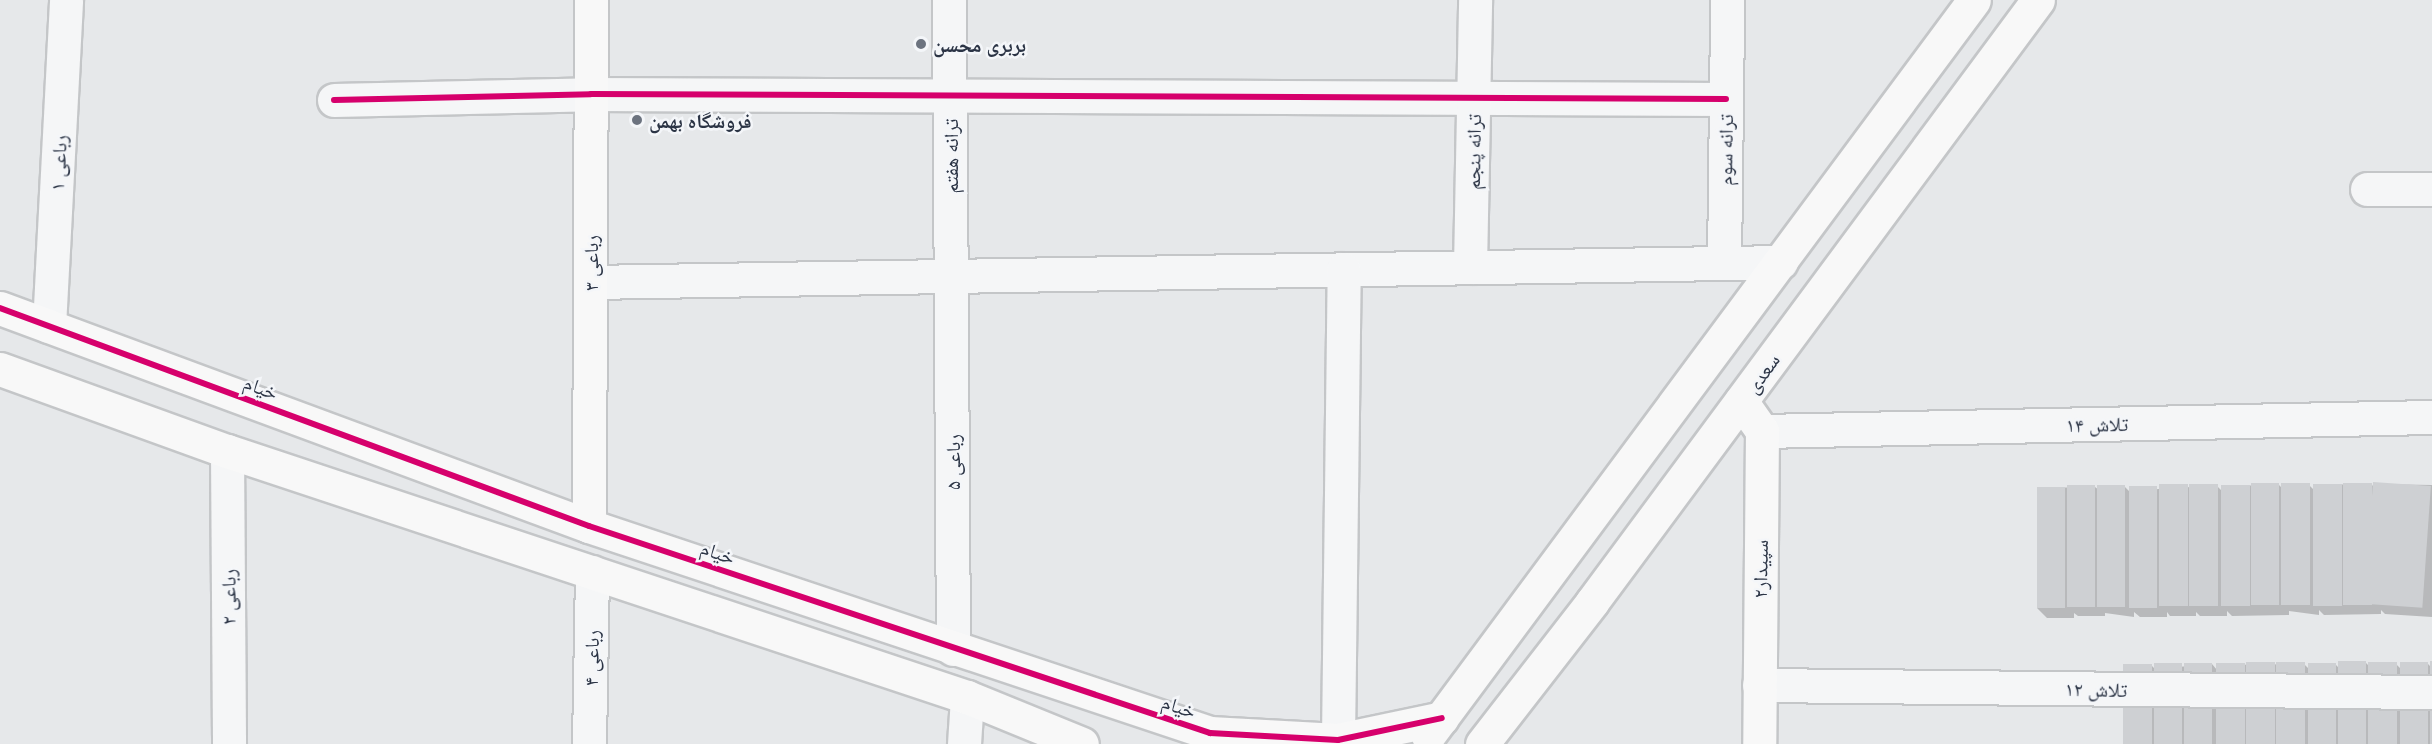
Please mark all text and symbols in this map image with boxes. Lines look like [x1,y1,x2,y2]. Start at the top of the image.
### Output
place label: بربری محسن [933,32,1026,56]
marker: بربری محسن [914,37,928,51]
place label: فروشگاه بهمن [649,108,752,132]
marker: فروشگاه بهمن [630,113,644,127]
street label: ترانه پنجم [1460,114,1486,190]
street label: ترانه سوم [1712,114,1738,186]
street label: ترانه هفتم [938,119,962,193]
street label: رباعی ۱ [45,134,71,192]
street label: رباعی ۳ [578,235,602,291]
street label: سعدی [1740,348,1784,398]
street label: خیام [241,370,281,404]
street label: تلاش ۱۴ [2066,411,2128,437]
street label: رباعی ۵ [940,434,964,490]
street label: خیام [698,535,738,569]
street label: سپیدار۲ [1747,540,1773,598]
street label: رباعی ۲ [216,569,240,625]
street label: رباعی ۴ [579,630,603,686]
street label: تلاش ۱۲ [2065,676,2127,702]
street label: خیام [1159,689,1199,723]

